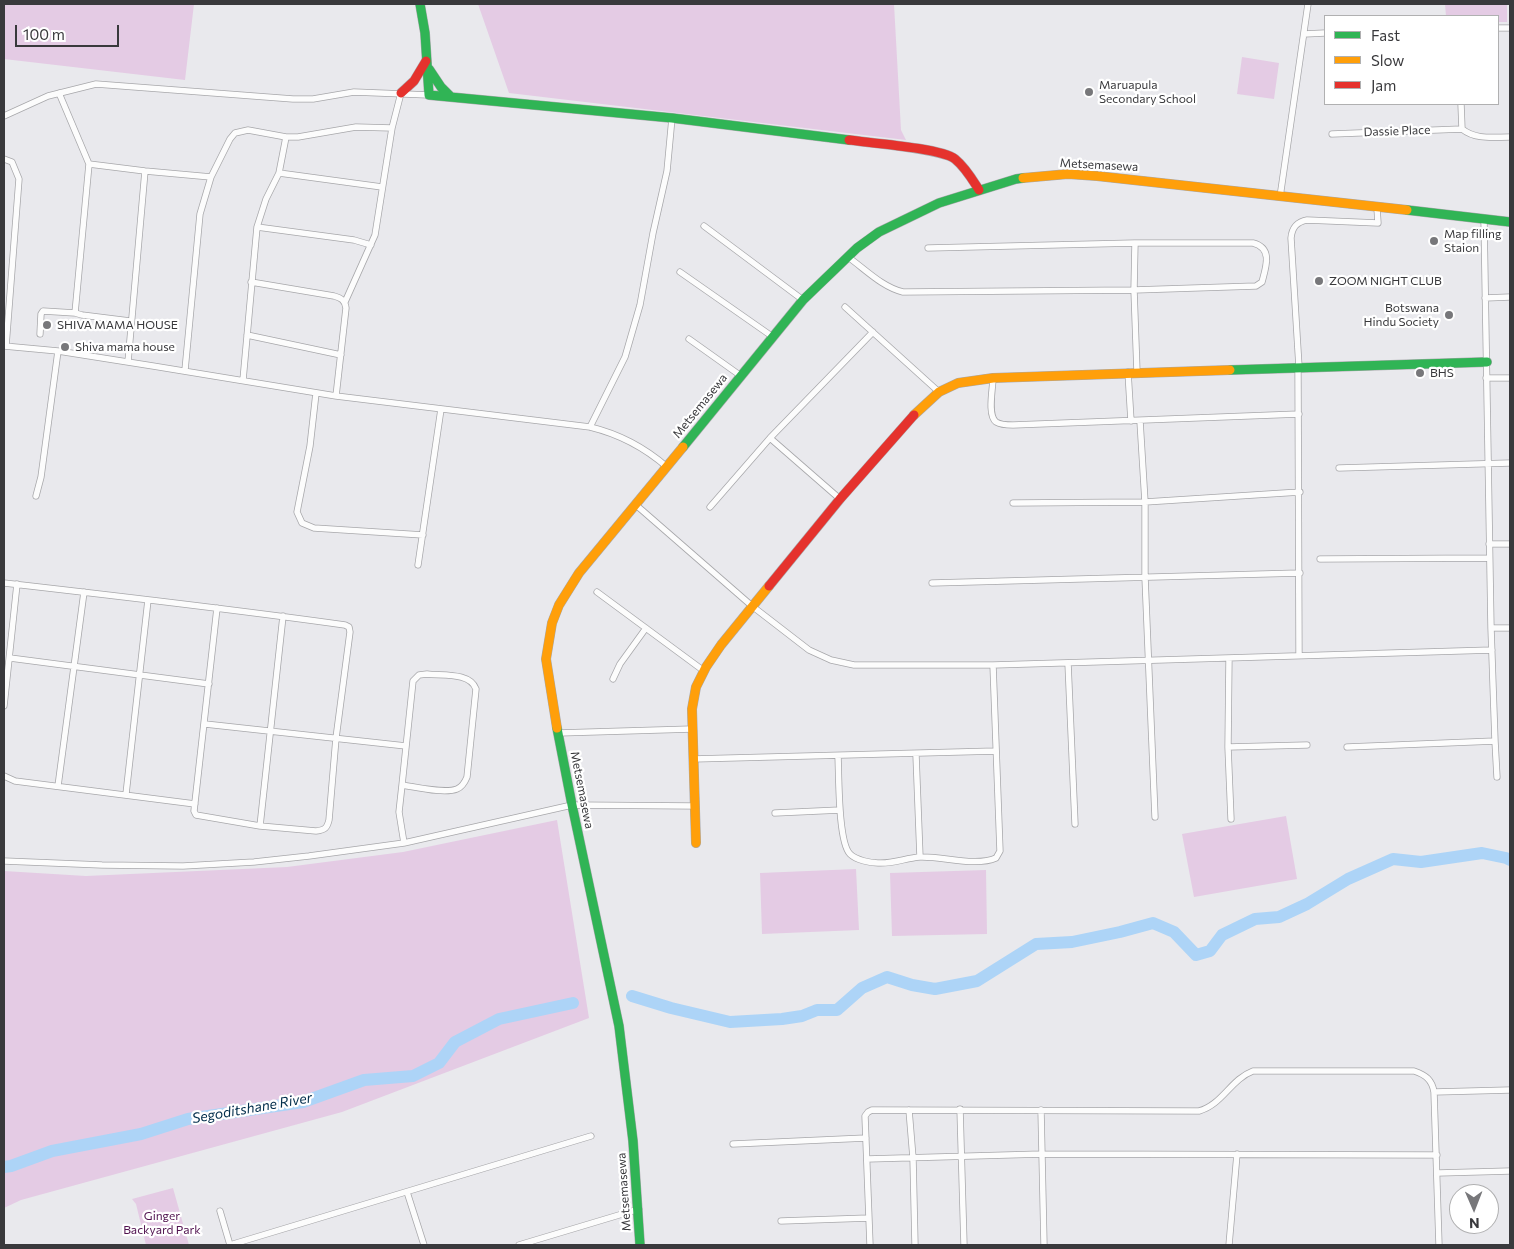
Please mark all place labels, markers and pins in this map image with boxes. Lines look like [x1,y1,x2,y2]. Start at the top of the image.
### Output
place label: Maruapula Secondary School [1099,78,1196,106]
marker: Maruapula Secondary School [1083,86,1095,98]
place label: Map filling Staion [1444,227,1501,255]
marker: Map filling Staion [1428,235,1440,247]
place label: ZOOM NIGHT CLUB [1329,274,1442,288]
marker: ZOOM NIGHT CLUB [1313,275,1325,287]
place label: Botswana Hindu Society [1364,301,1439,329]
marker: Botswana Hindu Society [1443,309,1455,321]
place label: SHIVA MAMA HOUSE [57,318,178,332]
marker: SHIVA MAMA HOUSE [41,319,53,331]
place label: Shiva mama house [75,340,175,354]
marker: Shiva mama house [59,341,71,353]
place label: BHS [1430,366,1454,380]
marker: BHS [1414,367,1426,379]

